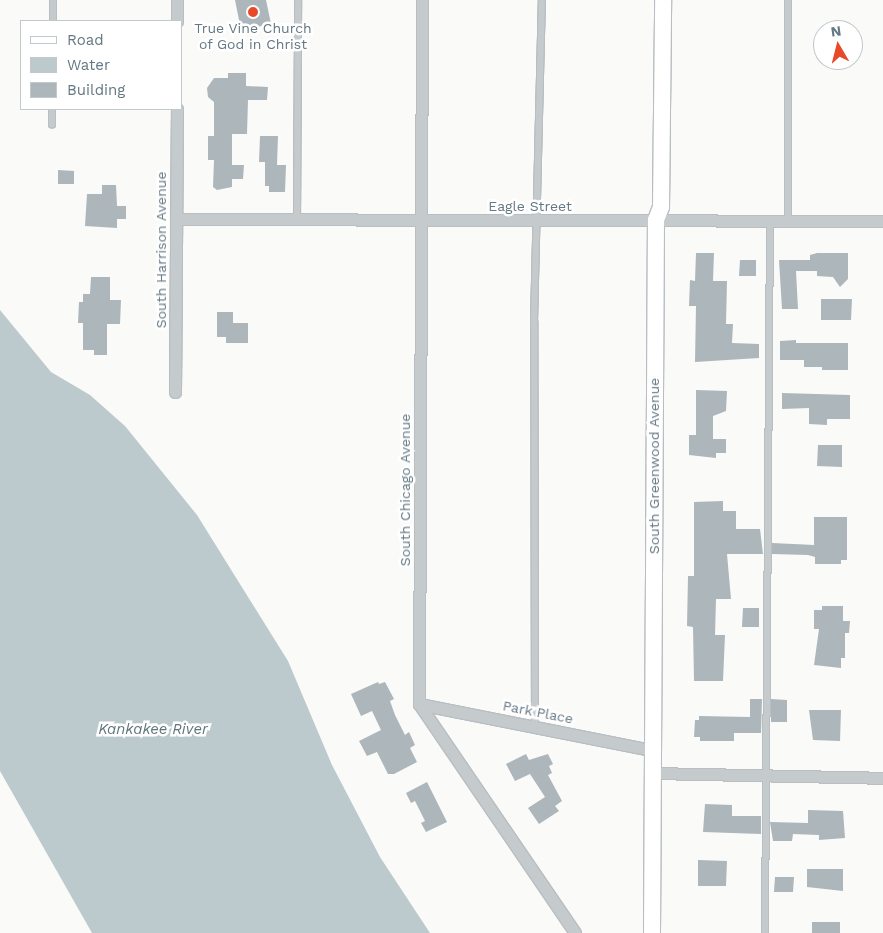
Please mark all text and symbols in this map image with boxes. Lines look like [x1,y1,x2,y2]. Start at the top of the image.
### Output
marker: True Vine Church of God in Christ [247,6,259,18]
legend [20,20,182,110]
place label: True Vine Church of God in Christ [194,20,312,52]
north arrow [813,20,863,70]
text: N [830,22,842,40]
text: Road [67,31,104,49]
text: Water [67,56,110,74]
text: Building [67,81,125,99]
street label: South Harrison Avenue [153,171,169,329]
street label: Eagle Street [488,198,572,214]
street label: South Greenwood Avenue [646,377,662,555]
street label: South Chicago Avenue [397,413,413,567]
street label: Park Place [501,697,575,727]
water label: Kankakee River [98,721,208,739]

